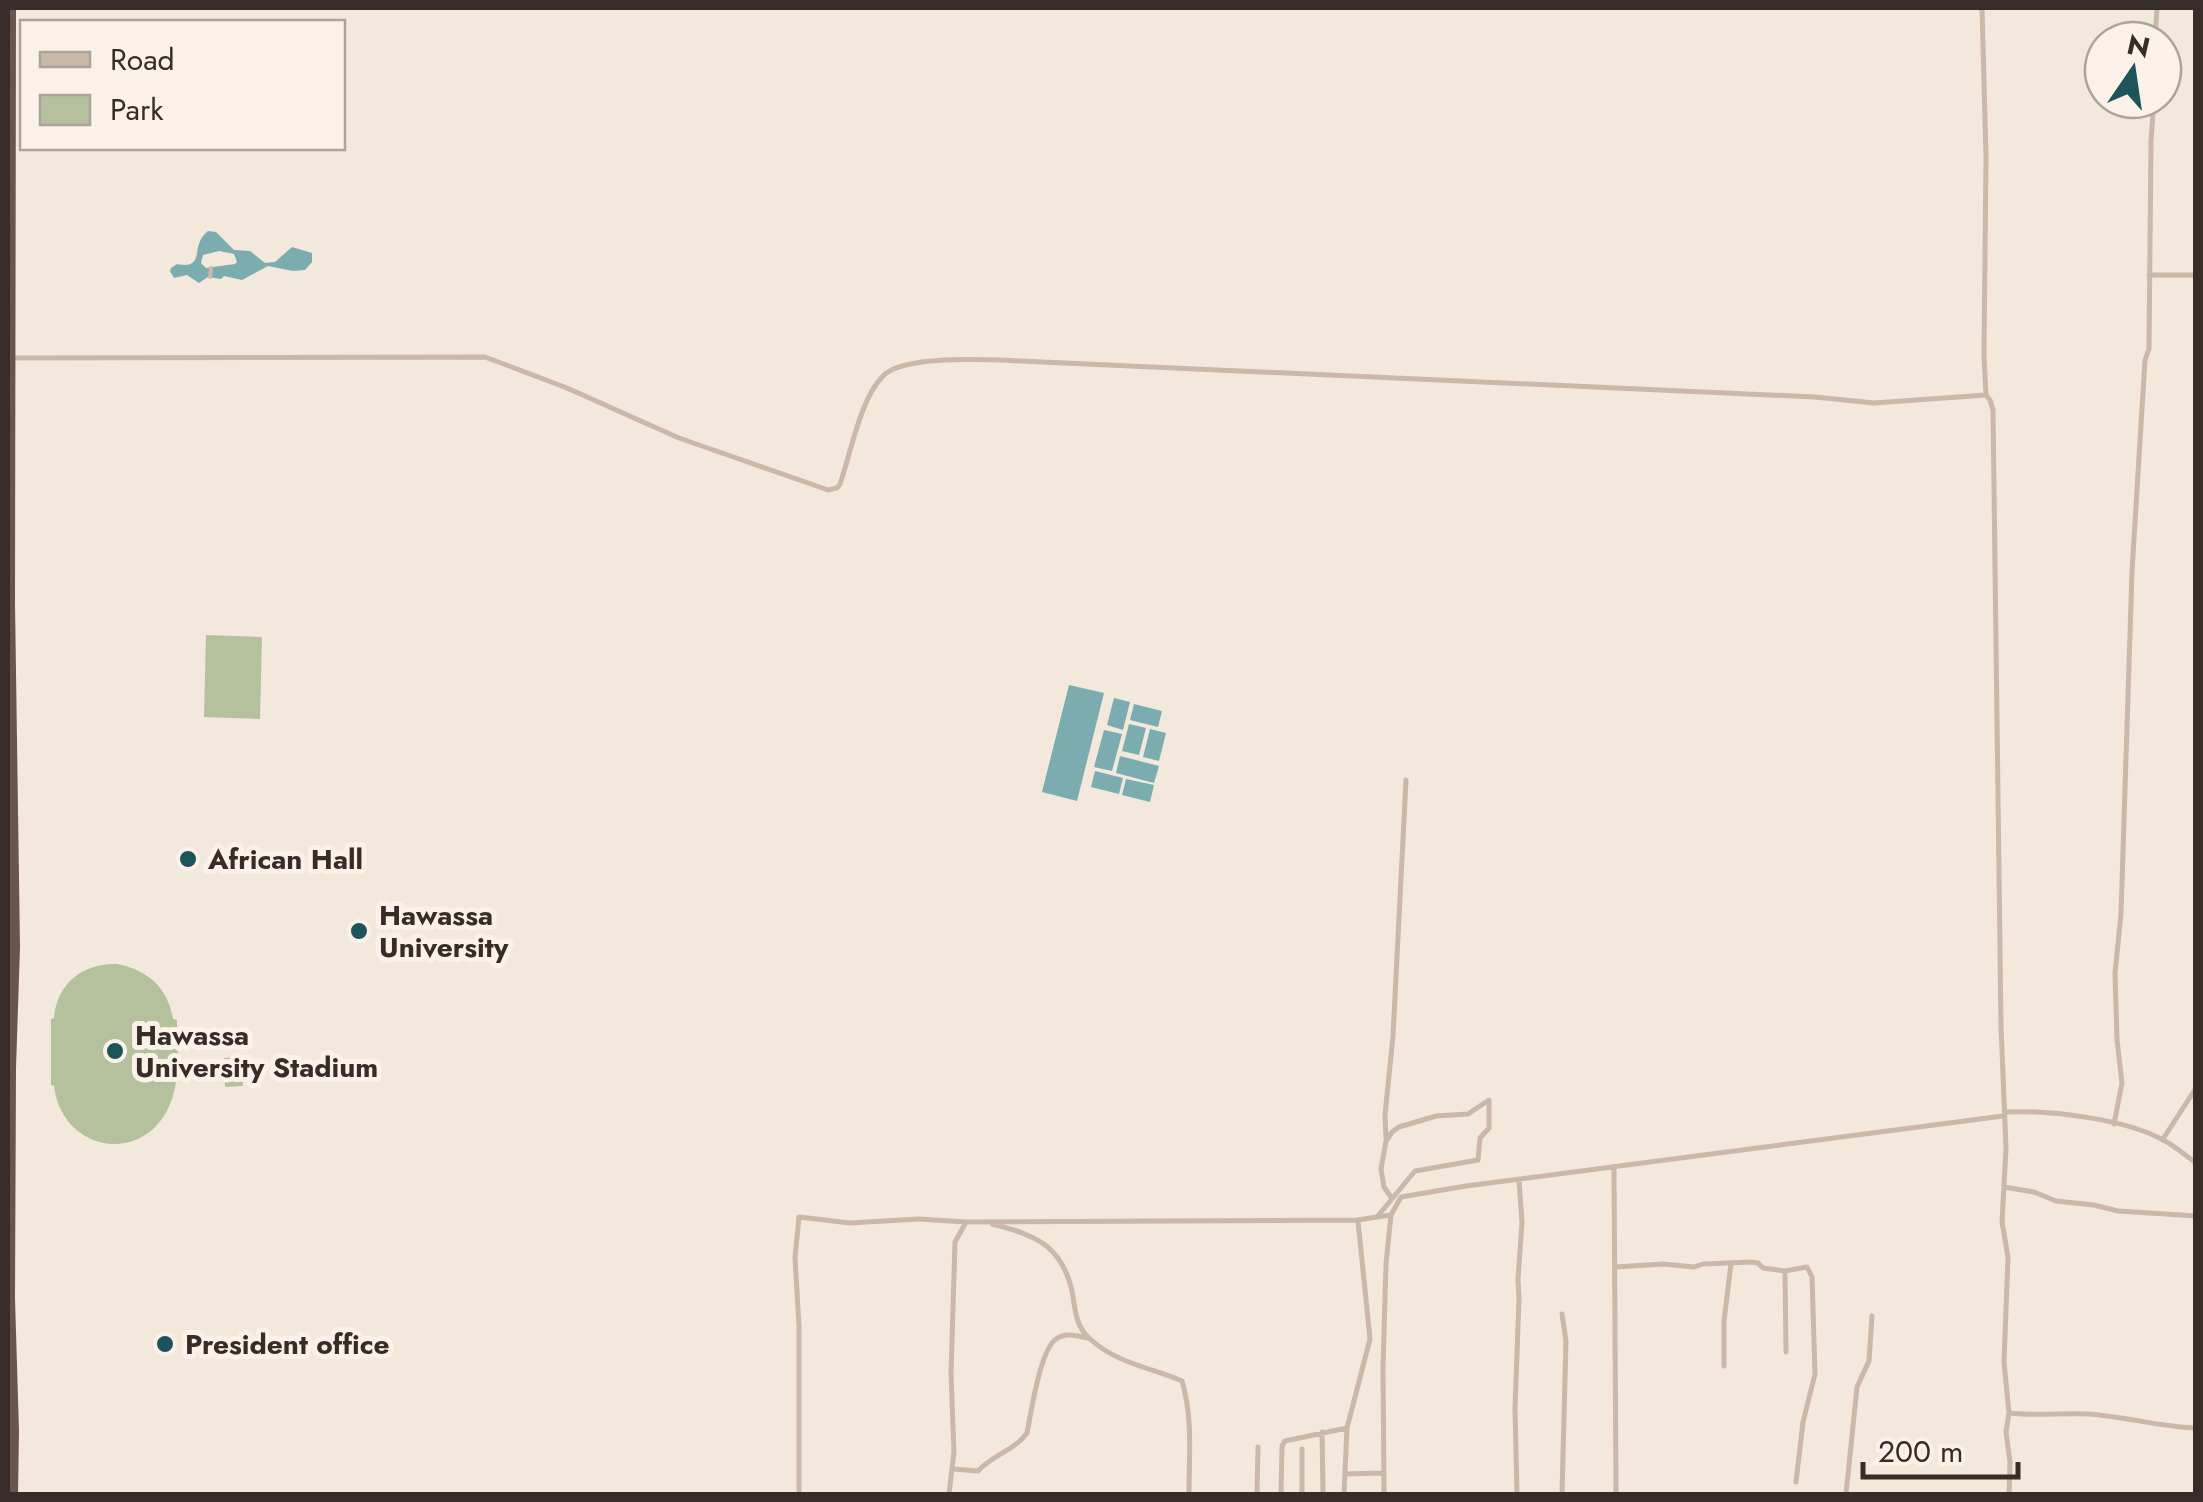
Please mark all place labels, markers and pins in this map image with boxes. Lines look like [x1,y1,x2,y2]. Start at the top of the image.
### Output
place label: African Hall [207,839,363,880]
marker: African Hall [177,848,199,870]
place label: Hawassa University [379,895,509,968]
marker: Hawassa University [348,920,370,942]
place label: Hawassa University Stadium [135,1015,378,1088]
marker: Hawassa University Stadium [104,1040,126,1062]
place label: President office [185,1324,390,1365]
marker: President office [154,1333,176,1355]

